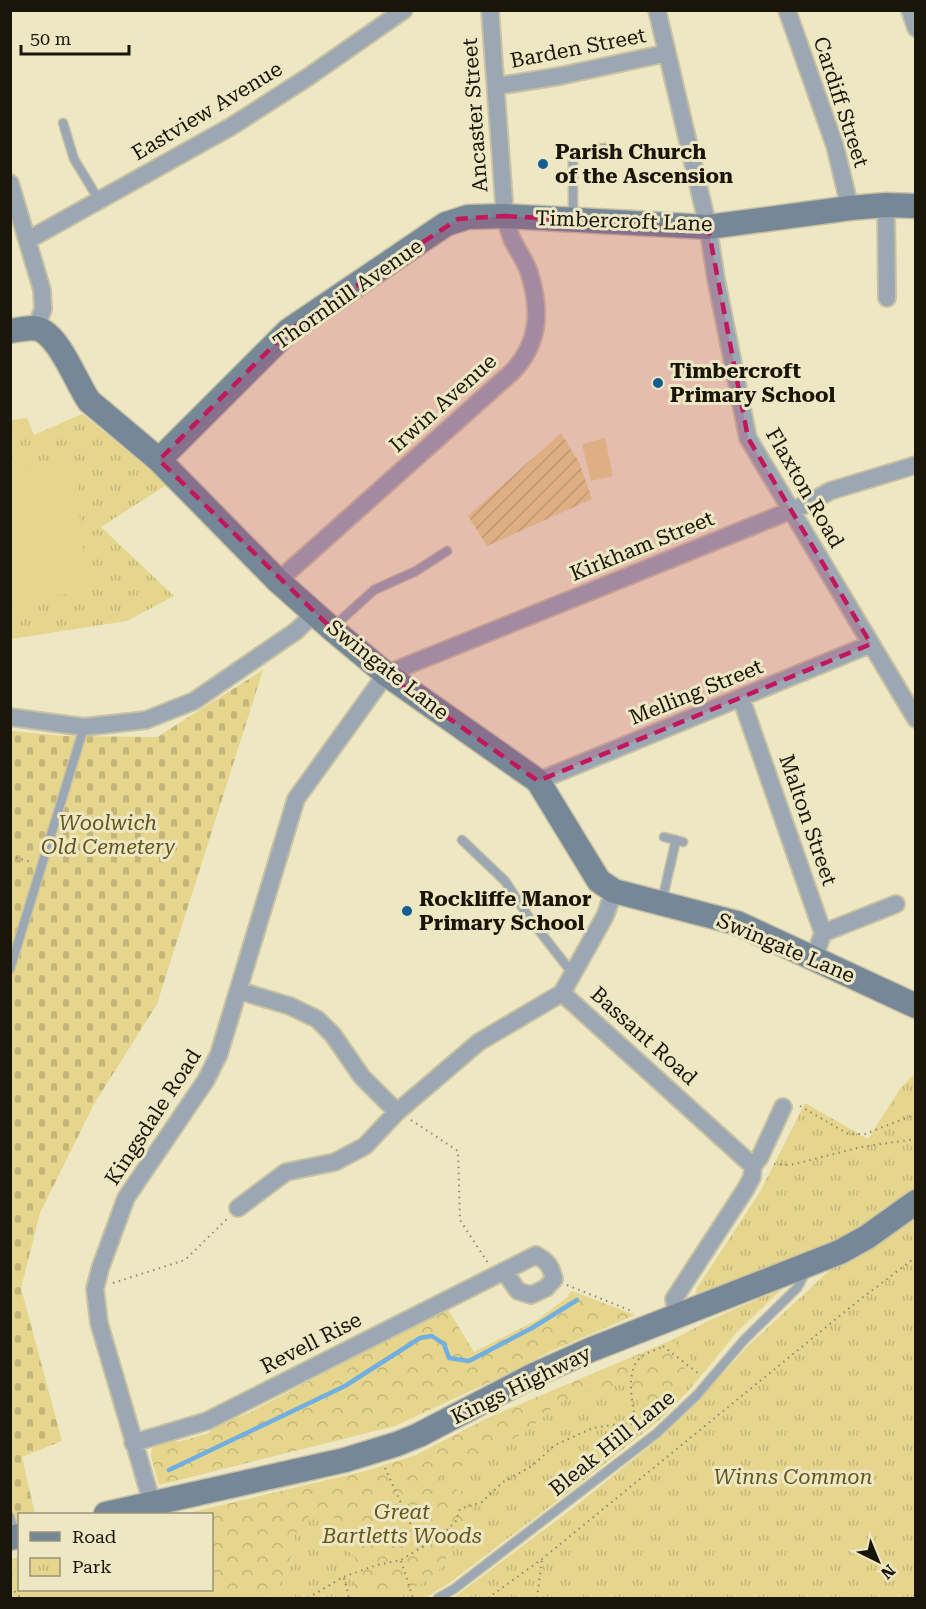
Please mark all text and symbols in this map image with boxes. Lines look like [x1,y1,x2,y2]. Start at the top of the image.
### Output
scale bar [21,18,129,56]
street label: Barden Street [508,23,648,73]
text: 50 m [30,28,71,49]
street label: Cardiff Street [809,34,873,170]
street label: Ancaster Street [458,37,492,193]
street label: Eastview Avenue [127,57,287,165]
place label: Parish Church of the Ascension [555,140,733,188]
marker: Parish Church of the Ascension [536,157,550,171]
street label: Timbercroft Lane [535,206,713,236]
street label: Thornhill Avenue [269,234,427,354]
street label: Irwin Avenue [385,349,501,457]
place label: Timbercroft Primary School [670,359,836,407]
marker: Timbercroft Primary School [651,376,665,390]
street label: Flaxton Road [761,424,849,553]
street label: Kirkham Street [567,506,718,586]
street label: Swingate Lane [322,615,454,725]
street label: Melling Street [626,654,766,730]
street label: Malton Street [774,751,842,889]
park label: Woolwich Old Cemetery [41,811,175,859]
place label: Rockliffe Manor Primary School [419,887,592,935]
marker: Rockliffe Manor Primary School [400,904,414,918]
street label: Swingate Lane [713,908,859,988]
street label: Bassant Road [586,982,702,1090]
street label: Kingsdale Road [100,1044,206,1189]
street label: Revell Rise [257,1307,365,1379]
street label: Kings Highway [447,1341,595,1429]
street label: Bleak Hill Lane [545,1385,679,1501]
park label: Winns Common [713,1465,873,1489]
park label: Great Bartletts Woods [321,1500,482,1548]
legend [18,1513,213,1591]
text: Road [72,1526,117,1547]
north arrow [848,1531,908,1591]
text: Park [72,1556,112,1577]
text: N [877,1560,899,1583]

